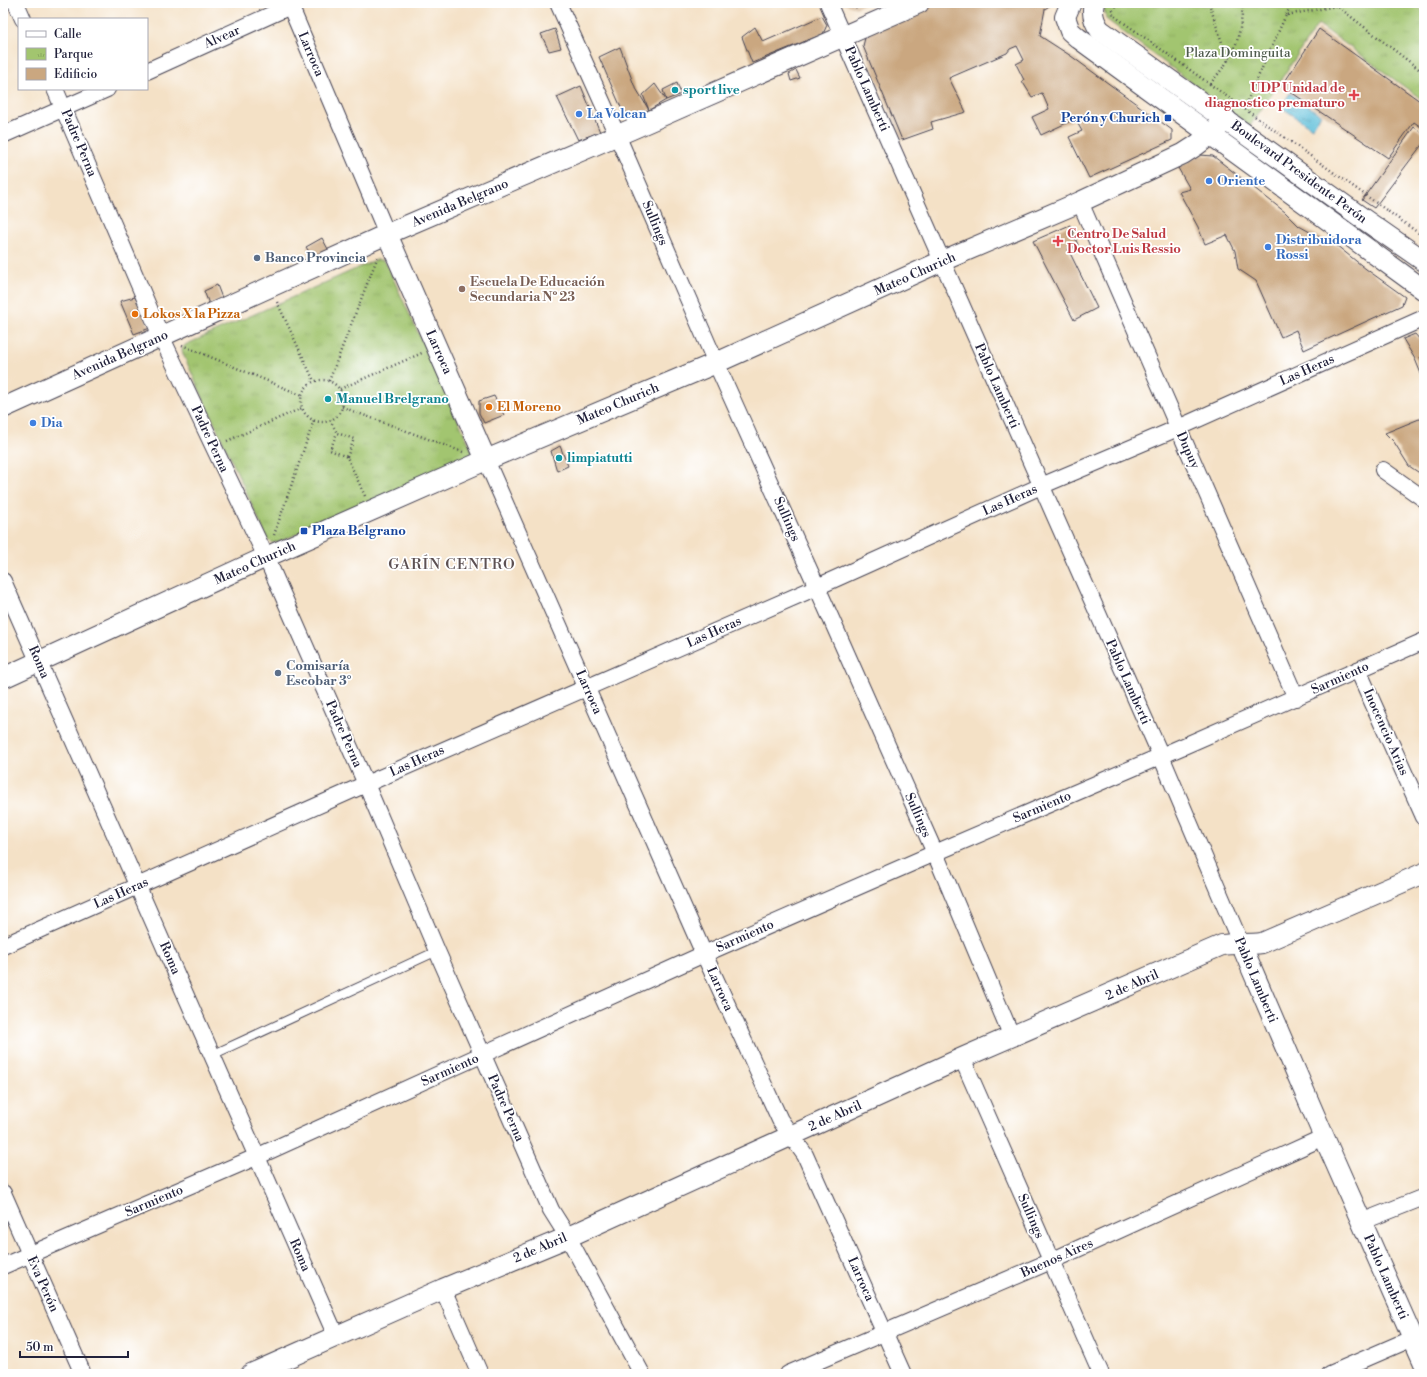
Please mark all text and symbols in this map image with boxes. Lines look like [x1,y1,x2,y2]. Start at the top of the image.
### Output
legend [18,18,148,90]
street label: Alvear [201,22,243,52]
text: Calle [54,27,81,42]
street label: Larroca [294,29,328,79]
street label: Pablo Lamberti [841,44,893,134]
park label: Plaza Dominguita [1185,45,1291,61]
text: Parque [54,47,93,62]
text: Edificio [54,67,97,82]
place label: UDP Unidad de diagnostico prematuro [1204,80,1345,111]
place label: sport live [683,82,740,98]
marker: sport live [670,85,680,95]
marker: UDP Unidad de diagnostico prematuro [1348,89,1360,101]
place label: La Volcan [587,106,646,122]
street label: Padre Perna [58,107,101,180]
marker: La Volcan [574,109,584,119]
place label: Perón y Churich [1061,110,1160,126]
marker: Perón y Churich [1163,113,1173,123]
street label: Boulevard Presidente Perón [1227,117,1370,227]
place label: Oriente [1217,173,1265,189]
street label: Avenida Belgrano [408,175,511,231]
marker: Oriente [1204,176,1214,186]
street label: Sullings [638,198,672,248]
place label: Centro De Salud Doctor Luis Ressio [1067,226,1181,257]
place label: Distribuidora Rossi [1276,232,1362,263]
marker: Centro De Salud Doctor Luis Ressio [1052,235,1064,247]
marker: Distribuidora Rossi [1263,242,1273,252]
street label: Mateo Churich [872,249,958,299]
place label: Banco Provincia [265,250,367,266]
marker: Banco Provincia [252,253,262,263]
place label: Escuela De Educación Secundaria Nº 23 [470,274,605,305]
marker: Escuela De Educación Secundaria Nº 23 [457,284,467,294]
place label: Lokos X la Pizza [143,306,241,322]
marker: Lokos X la Pizza [130,309,140,319]
street label: Avenida Belgrano [69,327,171,384]
street label: Larroca [422,327,456,377]
street label: Pablo Lamberti [971,341,1023,431]
street label: Las Heras [1277,351,1337,389]
street label: Mateo Churich [575,379,662,428]
place label: Manuel Brelgrano [336,391,449,407]
marker: Manuel Brelgrano [323,394,333,404]
place label: El Moreno [497,399,562,415]
marker: El Moreno [484,402,494,412]
street label: Padre Perna [188,403,233,475]
place label: Dia [41,415,64,431]
marker: Dia [28,418,38,428]
street label: Dupuy [1173,429,1203,472]
place label: limpiatutti [567,450,632,466]
marker: limpiatutti [554,453,564,463]
street label: Las Heras [980,481,1040,519]
street label: Sullings [770,494,804,544]
place label: Plaza Belgrano [312,523,406,539]
marker: Plaza Belgrano [299,526,309,536]
street label: Mateo Churich [212,538,298,588]
district label: GARÍN CENTRO [388,554,516,574]
street label: Las Heras [684,613,744,651]
street label: Pablo Lamberti [1102,637,1154,727]
street label: Roma [25,643,53,681]
place label: Comisaría Escobar 3° [286,658,352,689]
street label: Sarmiento [1309,658,1371,698]
street label: Larroca [572,667,606,717]
marker: Comisaría Escobar 3° [273,668,283,678]
street label: Inocencio Arias [1360,686,1412,778]
street label: Padre Perna [322,698,366,770]
street label: Las Heras [387,742,447,780]
street label: Sarmiento [1010,788,1074,826]
street label: Sullings [901,790,935,840]
street label: Las Heras [91,874,151,912]
street label: Sarmiento [714,916,776,956]
street label: Pablo Lamberti [1231,935,1281,1025]
street label: Roma [156,939,184,977]
street label: Larroca [703,964,737,1014]
street label: 2 de Abril [1103,966,1161,1004]
street label: Sarmiento [419,1050,481,1090]
street label: Padre Perna [484,1072,528,1144]
street label: 2 de Abril [806,1097,864,1135]
street label: Sarmiento [122,1182,186,1220]
street label: Sullings [1014,1191,1048,1241]
street label: 2 de Abril [511,1229,569,1266]
street label: Pablo Lamberti [1360,1232,1412,1322]
street label: Buenos Aires [1017,1235,1096,1281]
street label: Roma [286,1236,314,1274]
street label: Eva Perón [24,1254,62,1315]
street label: Larroca [844,1254,878,1304]
scale bar [20,1333,128,1359]
text: 50 m [26,1340,54,1355]

